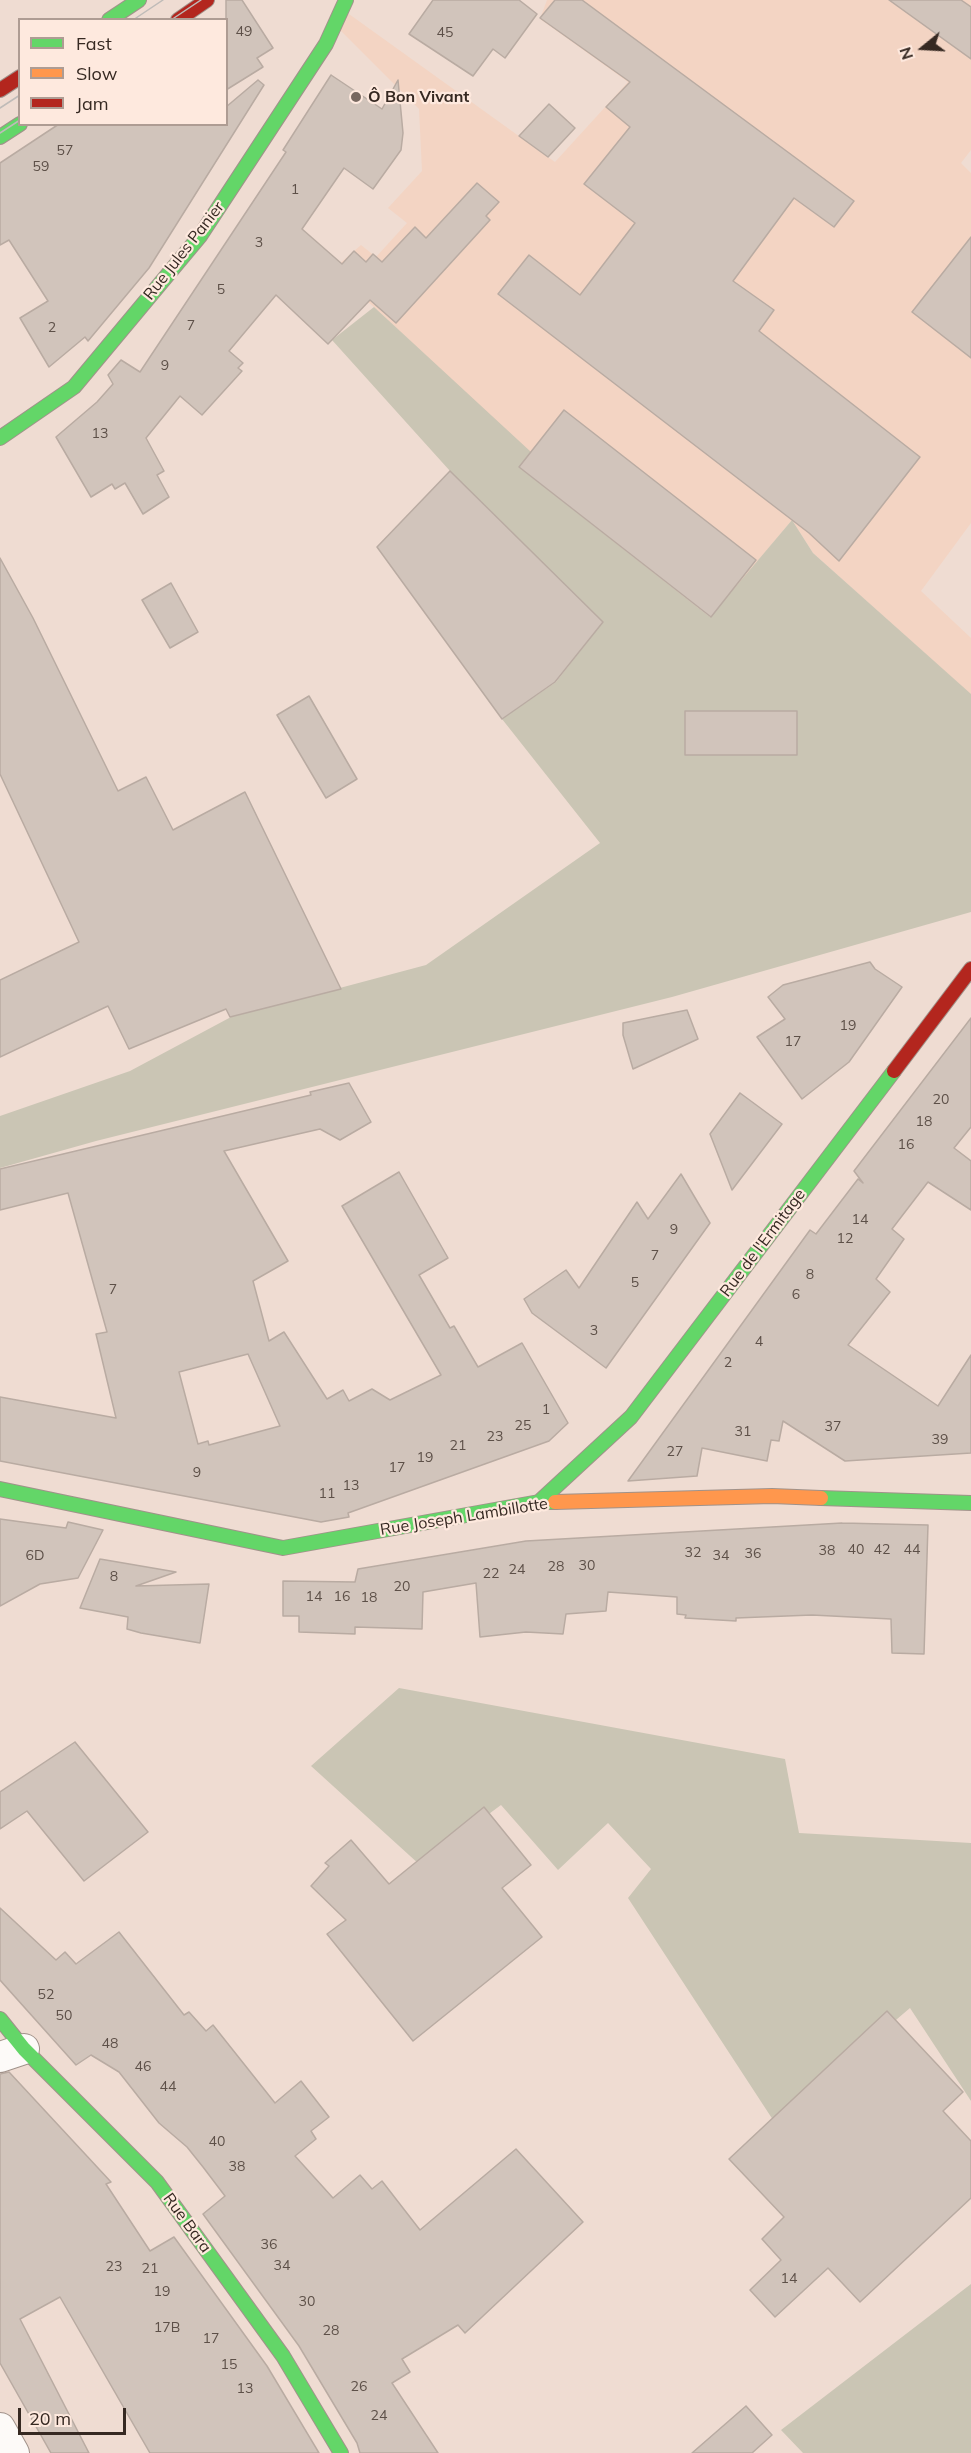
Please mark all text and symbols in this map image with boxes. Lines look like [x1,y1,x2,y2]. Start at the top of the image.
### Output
legend [18,18,228,126]
north arrow [893,18,953,78]
house number: 49 [236,24,252,40]
house number: 45 [437,25,453,41]
text: Fast [76,32,112,55]
text: N [895,45,917,62]
text: Slow [76,62,117,85]
place label: Ô Bon Vivant [368,87,469,107]
marker: Ô Bon Vivant [349,90,363,104]
text: Jam [76,92,109,115]
house number: 57 [57,143,73,159]
house number: 59 [33,159,49,175]
house number: 1 [291,182,299,198]
street label: Rue Jules Panier [140,198,228,304]
house number: 3 [255,235,263,251]
house number: 5 [217,282,225,298]
house number: 7 [187,318,195,334]
house number: 2 [48,320,56,336]
house number: 9 [161,358,169,374]
house number: 13 [92,426,108,442]
house number: 19 [840,1018,856,1034]
house number: 17 [785,1034,801,1050]
house number: 20 [933,1092,949,1108]
house number: 18 [916,1114,932,1130]
house number: 16 [898,1137,914,1153]
street label: Rue de l'Ermitage [716,1185,810,1301]
house number: 14 [852,1212,868,1228]
house number: 9 [670,1222,678,1238]
house number: 12 [837,1231,853,1247]
house number: 7 [651,1248,659,1264]
house number: 8 [806,1267,814,1283]
house number: 5 [631,1275,639,1291]
house number: 7 [109,1282,117,1298]
house number: 6 [792,1287,800,1303]
house number: 3 [590,1323,598,1339]
house number: 4 [755,1334,763,1350]
house number: 2 [724,1355,732,1371]
house number: 1 [542,1402,550,1418]
house number: 25 [515,1418,531,1434]
house number: 37 [825,1419,841,1435]
house number: 31 [735,1424,751,1440]
house number: 23 [487,1429,503,1445]
house number: 39 [932,1432,948,1448]
house number: 21 [450,1438,466,1454]
house number: 27 [667,1444,683,1460]
house number: 19 [417,1450,433,1466]
house number: 17 [389,1460,405,1476]
house number: 9 [193,1465,201,1481]
house number: 13 [343,1478,359,1494]
house number: 11 [319,1486,335,1502]
street label: Rue Joseph Lambillotte [379,1494,549,1540]
house number: 40 [848,1542,864,1558]
house number: 42 [874,1542,890,1558]
house number: 44 [904,1542,920,1558]
house number: 38 [819,1543,835,1559]
house number: 32 [685,1545,701,1561]
house number: 36 [745,1546,761,1562]
house number: 6D [26,1548,44,1564]
house number: 34 [713,1548,729,1564]
house number: 30 [579,1558,595,1574]
house number: 28 [548,1559,564,1575]
house number: 24 [509,1562,525,1578]
house number: 22 [483,1566,499,1582]
house number: 8 [110,1569,118,1585]
house number: 20 [394,1579,410,1595]
house number: 14 [306,1589,322,1605]
house number: 16 [334,1589,350,1605]
house number: 18 [361,1590,377,1606]
house number: 52 [38,1987,54,2003]
house number: 50 [56,2008,72,2024]
house number: 48 [102,2036,118,2052]
house number: 46 [135,2059,151,2075]
house number: 44 [160,2079,176,2095]
house number: 40 [209,2134,225,2150]
house number: 38 [229,2159,245,2175]
street label: Rue Bara [159,2189,215,2257]
house number: 36 [261,2237,277,2253]
house number: 34 [274,2258,290,2274]
house number: 23 [106,2259,122,2275]
house number: 21 [142,2261,158,2277]
house number: 14 [781,2271,797,2287]
house number: 19 [154,2284,170,2300]
house number: 30 [299,2294,315,2310]
house number: 17B [154,2320,180,2336]
house number: 28 [323,2323,339,2339]
house number: 17 [203,2331,219,2347]
house number: 15 [221,2357,237,2373]
house number: 26 [351,2379,367,2395]
house number: 13 [237,2381,253,2397]
scale bar [21,2396,129,2434]
text: 20 m [29,2407,71,2430]
house number: 24 [371,2408,387,2424]

